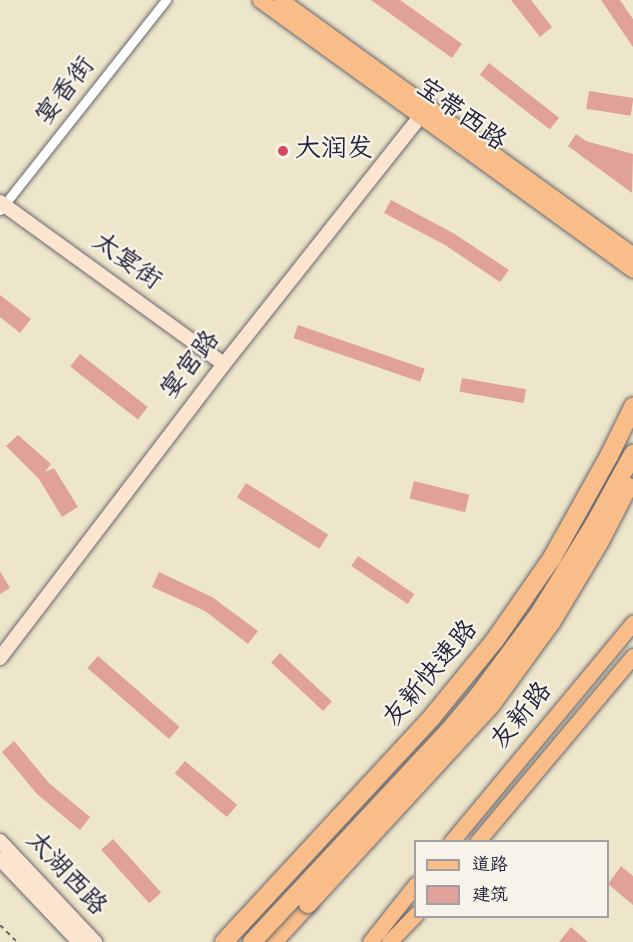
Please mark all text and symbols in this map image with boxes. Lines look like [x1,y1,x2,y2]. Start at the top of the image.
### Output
street label: 宴香街 [31,52,103,132]
street label: 宝带西路 [409,73,511,159]
place label: 大润发 [295,135,373,167]
marker: 大润发 [276,144,290,158]
street label: 太宴街 [85,227,167,299]
street label: 宴宫路 [156,326,228,406]
street label: 友新快速路 [378,615,486,735]
street label: 友新路 [486,677,560,757]
street label: 太湖西路 [18,826,112,924]
legend [414,840,609,918]
text: 道路 [472,853,508,879]
text: 建筑 [472,883,508,909]

